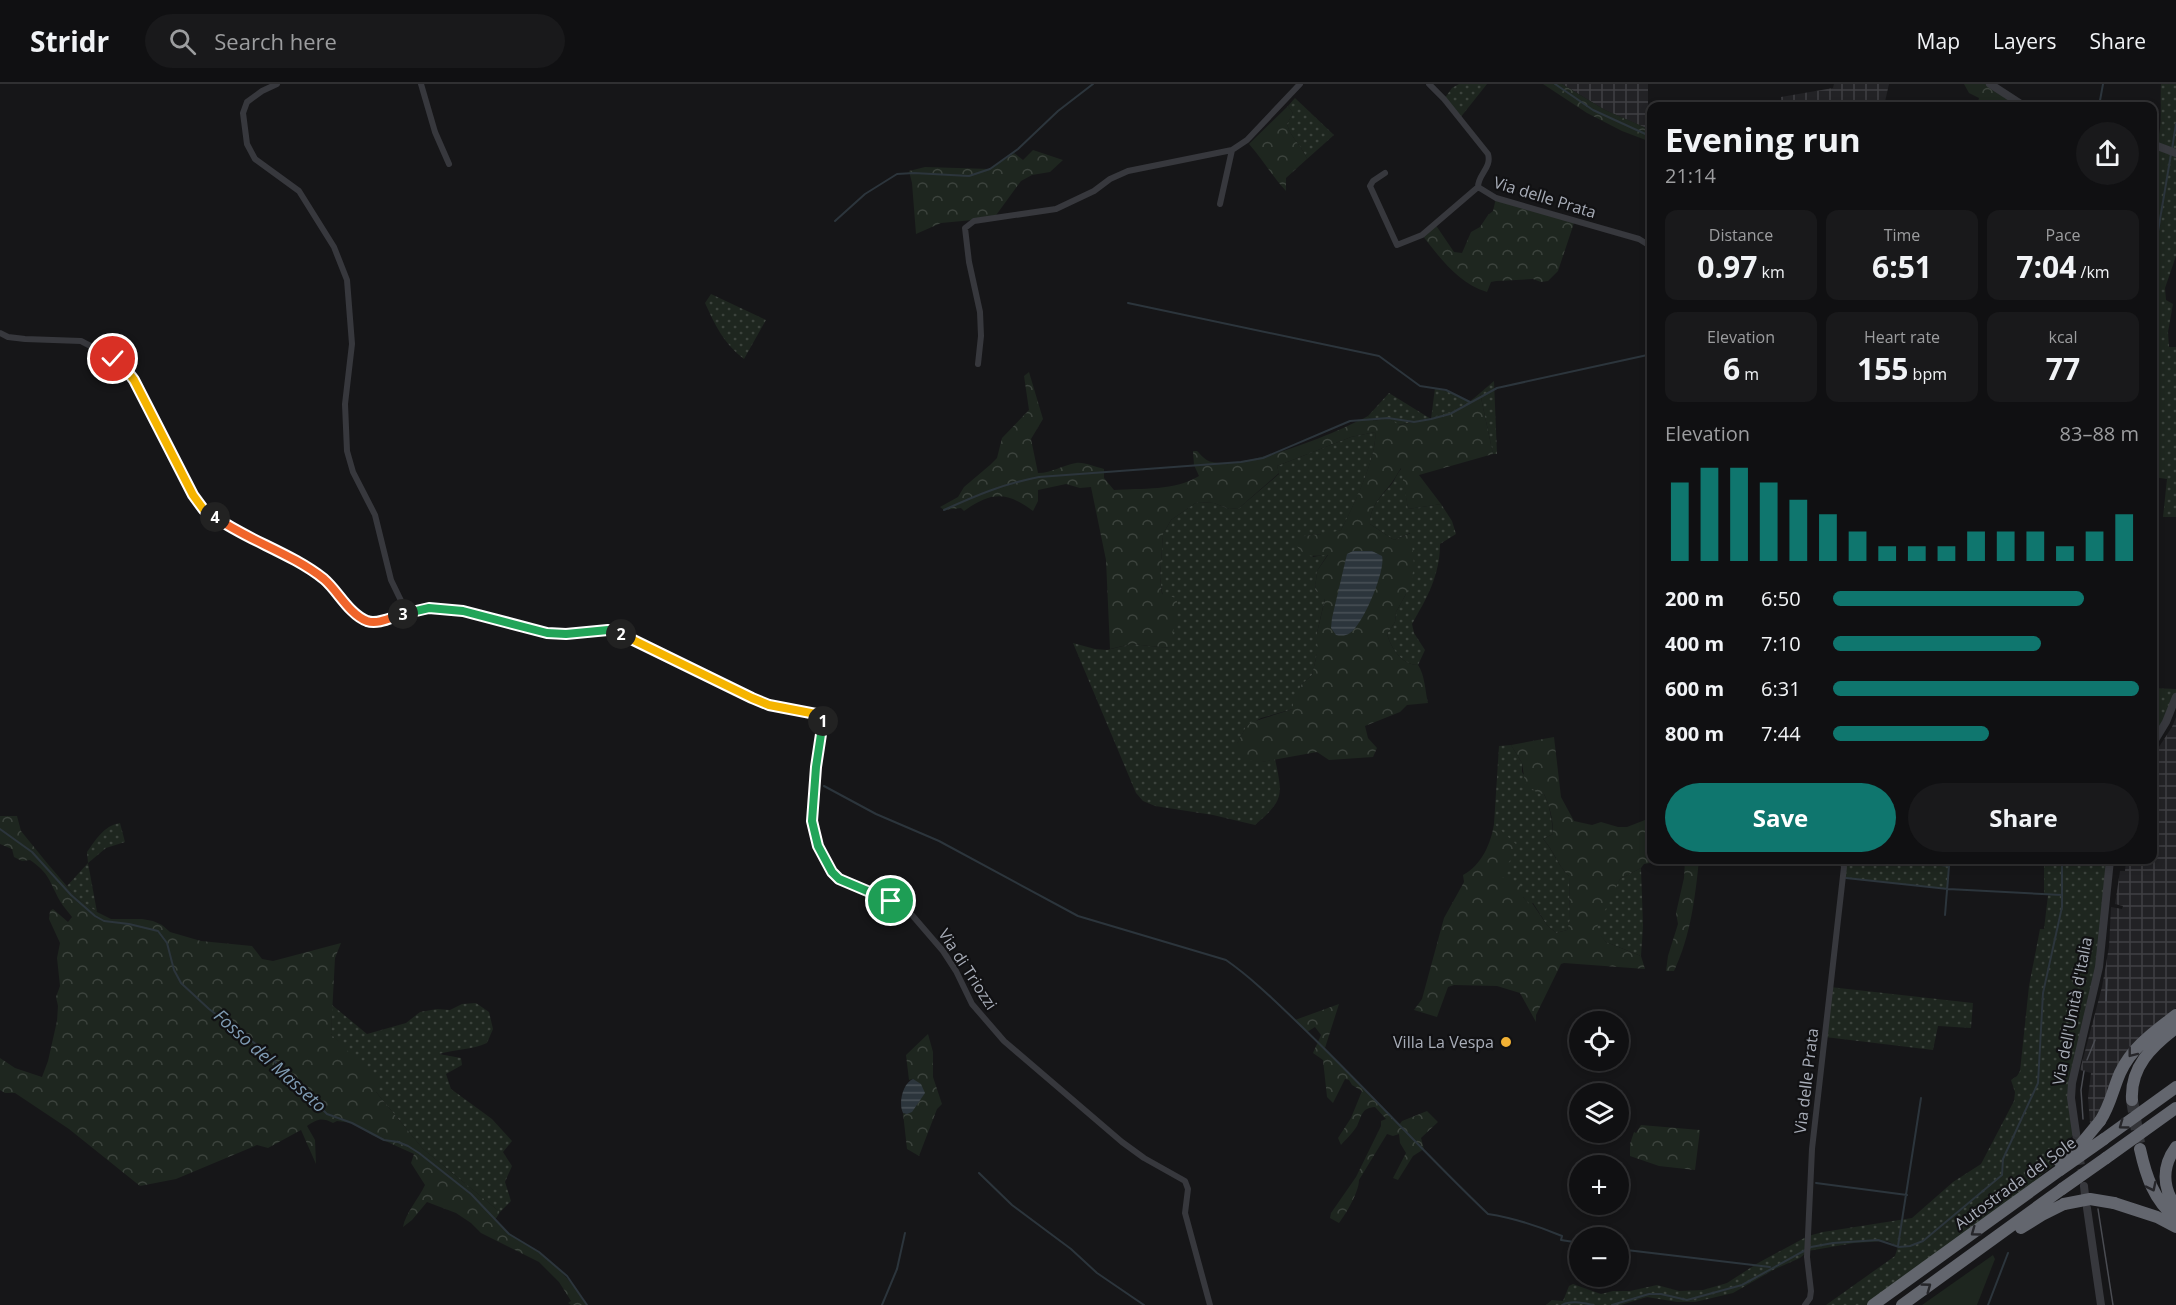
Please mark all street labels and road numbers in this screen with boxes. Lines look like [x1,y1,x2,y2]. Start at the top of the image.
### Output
street label: Via delle Prata [1491,171,1599,223]
street label: Via di Triozzi [934,924,1002,1014]
street label: Via dell'Unità d'Italia [2047,935,2097,1087]
street label: Via delle Prata [1789,1027,1823,1135]
street label: Autostrada del Sole [1950,1131,2080,1235]

